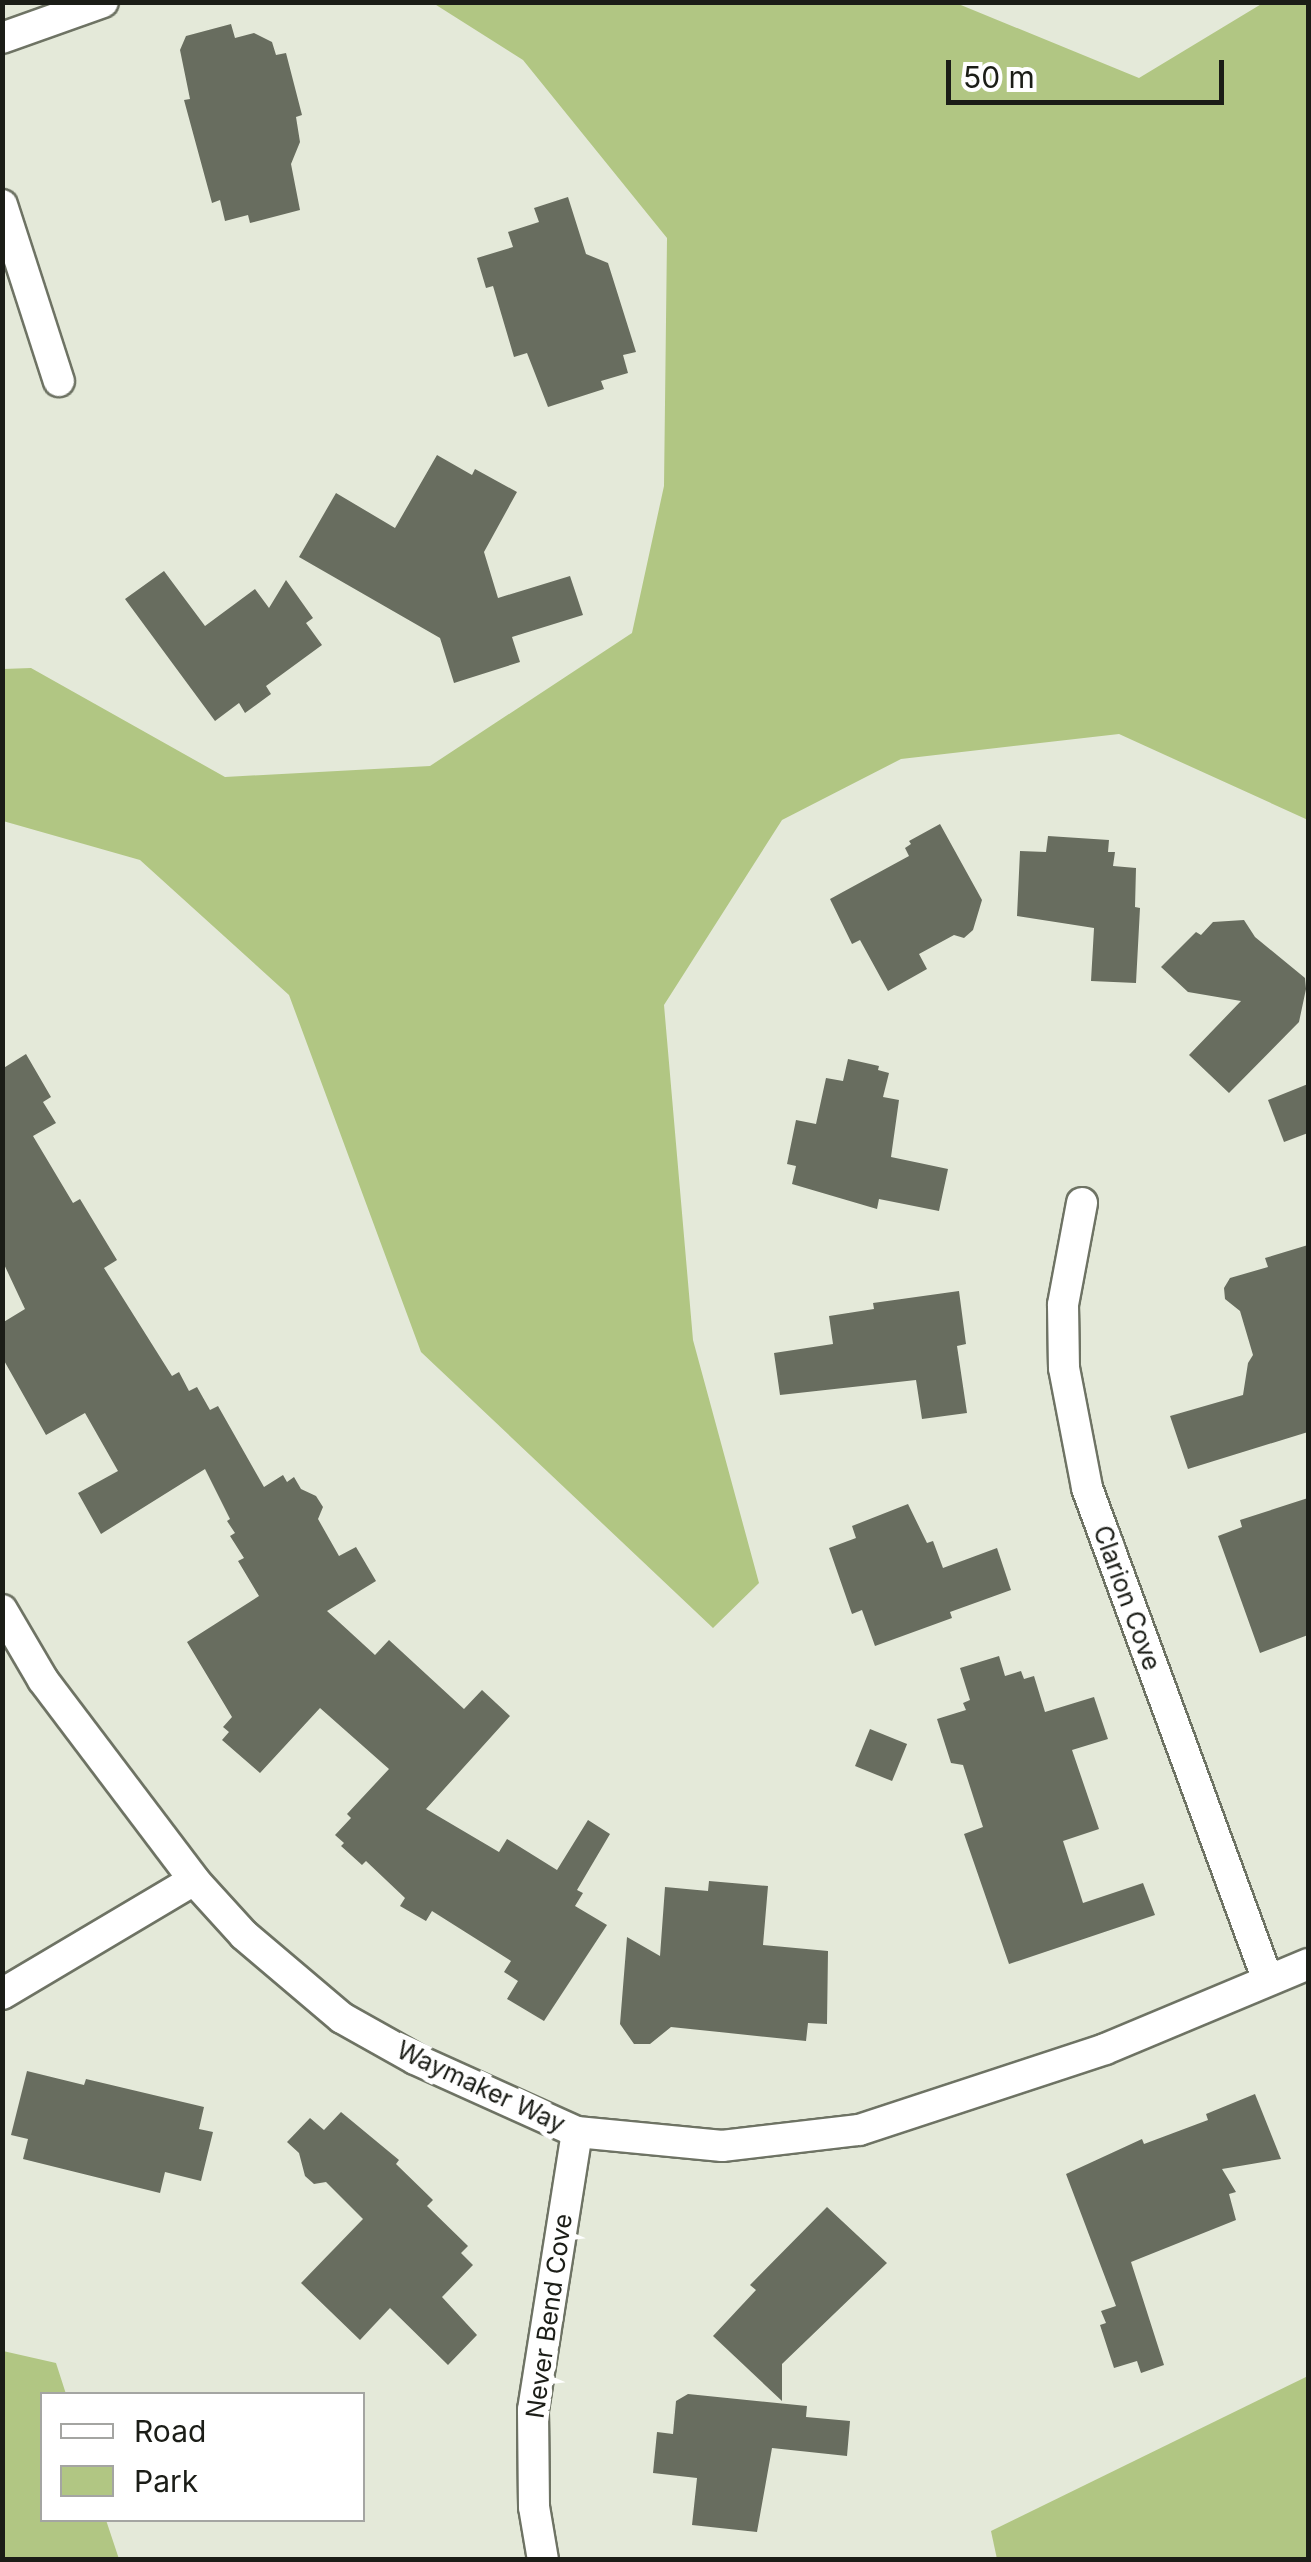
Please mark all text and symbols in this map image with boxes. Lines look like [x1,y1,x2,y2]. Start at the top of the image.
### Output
scale bar [951,40,1228,102]
text: 50 m [963,59,1035,95]
street label: Clarion Cove [1087,1521,1167,1675]
street label: Waymaker Way [392,2035,570,2139]
street label: Never Bend Cove [520,2212,578,2420]
legend [40,2392,365,2522]
text: Road [134,2413,206,2449]
text: Park [134,2463,198,2499]

